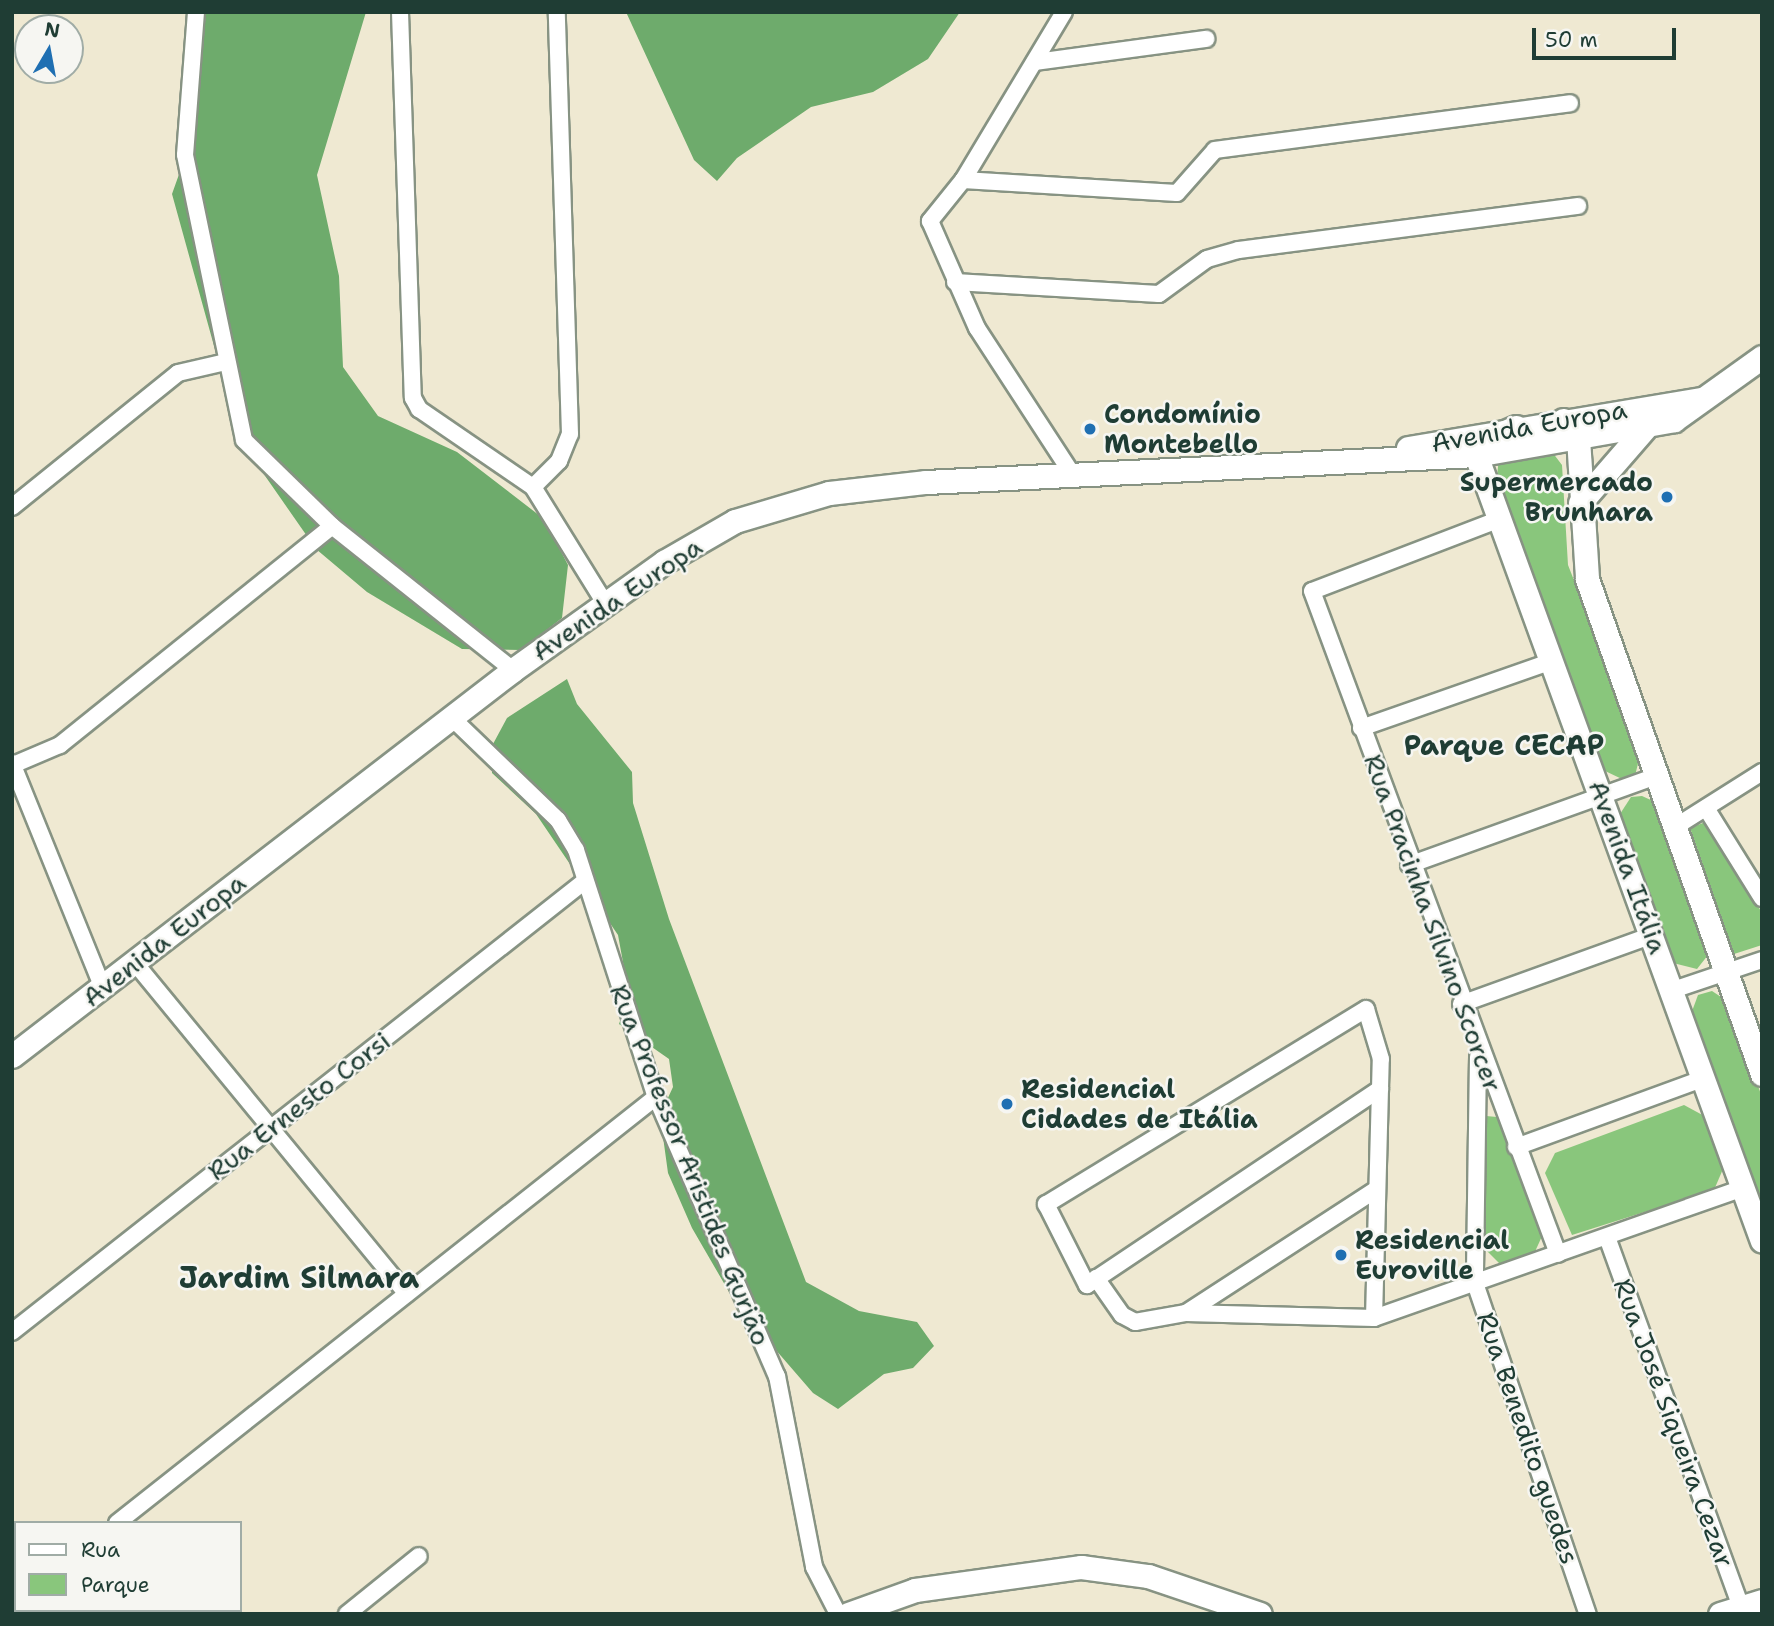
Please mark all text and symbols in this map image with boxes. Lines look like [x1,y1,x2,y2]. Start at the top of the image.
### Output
north arrow [14,14,84,84]
scale bar [1536,14,1680,58]
text: N [43,16,62,43]
text: 50 m [1545,26,1598,54]
street label: Avenida Europa [1429,393,1629,459]
place label: Condomínio Montebello [1104,398,1261,460]
marker: Condomínio Montebello [1082,421,1098,437]
place label: Supermercado Brunhara [1460,466,1653,528]
marker: Supermercado Brunhara [1659,489,1675,505]
street label: Avenida Europa [526,531,708,667]
district label: Parque CECAP [1404,728,1604,762]
street label: Rua Pracinha Silvino Scorcer [1357,750,1509,1096]
street label: Avenida Itália [1582,776,1674,958]
street label: Avenida Europa [76,867,252,1013]
street label: Rua Professor Aristides Gurjão [603,980,777,1350]
street label: Rua Ernesto Corsi [201,1025,397,1187]
place label: Residencial Cidades de Itália [1021,1073,1258,1134]
marker: Residencial Cidades de Itália [999,1096,1015,1112]
place label: Residencial Euroville [1355,1224,1509,1286]
marker: Residencial Euroville [1333,1247,1349,1263]
district label: Jardim Silmara [179,1260,419,1296]
street label: Rua José Siqueira Cezar [1607,1274,1741,1572]
street label: Rua Benedito guedes [1470,1308,1586,1568]
legend [14,1521,242,1612]
text: Rua [81,1536,120,1564]
text: Parque [81,1571,150,1599]

